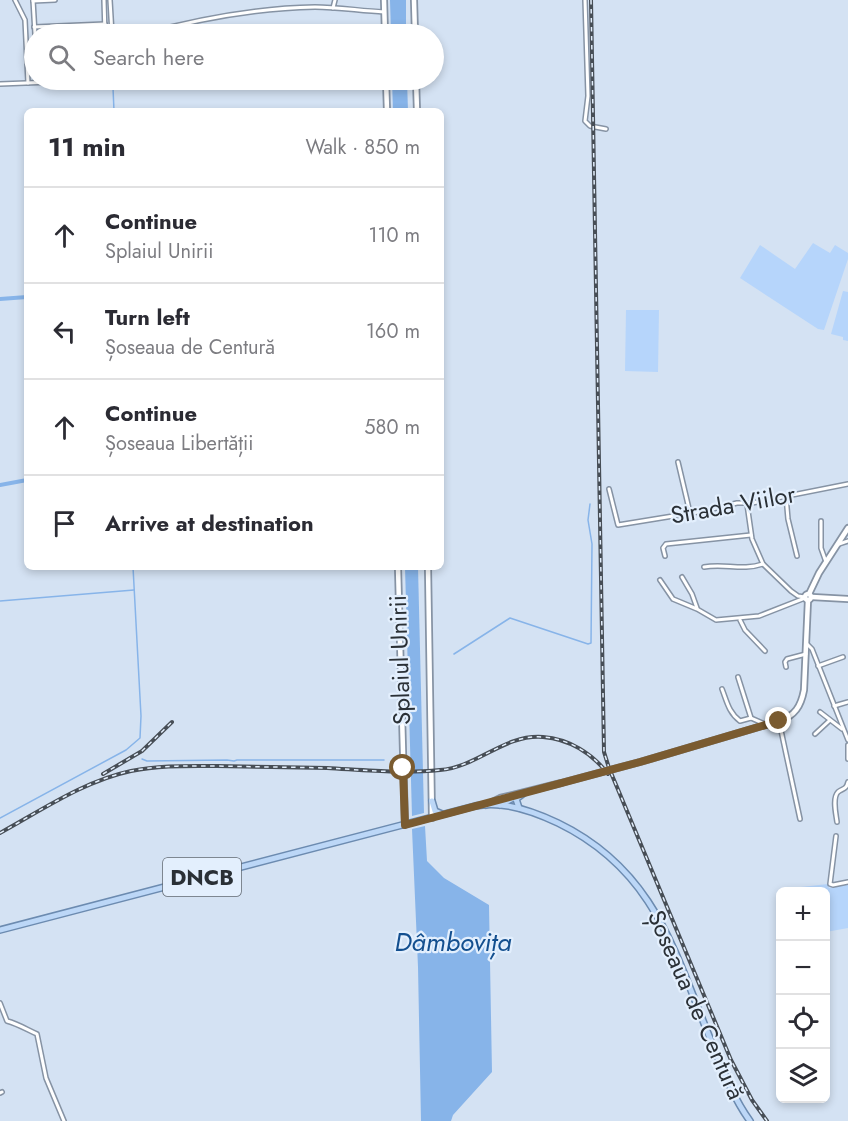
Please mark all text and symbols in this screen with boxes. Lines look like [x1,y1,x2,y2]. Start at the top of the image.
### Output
search box [24,24,444,90]
icon: search [45,41,78,74]
text: Search here [93,41,204,73]
text: 11 min [48,128,126,166]
text: Walk · 850 m [305,133,420,162]
text: Continue [105,205,197,237]
icon: ahead [48,219,81,252]
text: 110 m [368,221,420,250]
text: Splaiul Unirii [105,237,213,266]
text: Turn left [105,301,190,333]
icon: left [48,315,81,348]
text: 160 m [366,317,420,346]
text: Șoseaua de Centură [105,333,275,362]
text: Continue [105,397,197,429]
icon: ahead [48,411,81,444]
text: 580 m [364,413,420,442]
text: Șoseaua Libertății [105,429,253,458]
street label: Strada Viilor [668,476,799,533]
icon: arrive [48,507,81,540]
text: Arrive at destination [105,507,314,539]
street label: Splaiul Unirii [380,594,419,726]
route end [765,707,791,733]
route start [389,754,415,780]
road number: DNCB [163,858,241,896]
map controls [776,887,830,1103]
button: + [776,887,830,941]
street label: Șoseaua de Centură [639,904,754,1105]
water label: Dâmbovița [394,923,512,961]
button: − [776,941,830,995]
button: locate [776,995,830,1049]
button: layers [776,1049,830,1103]

